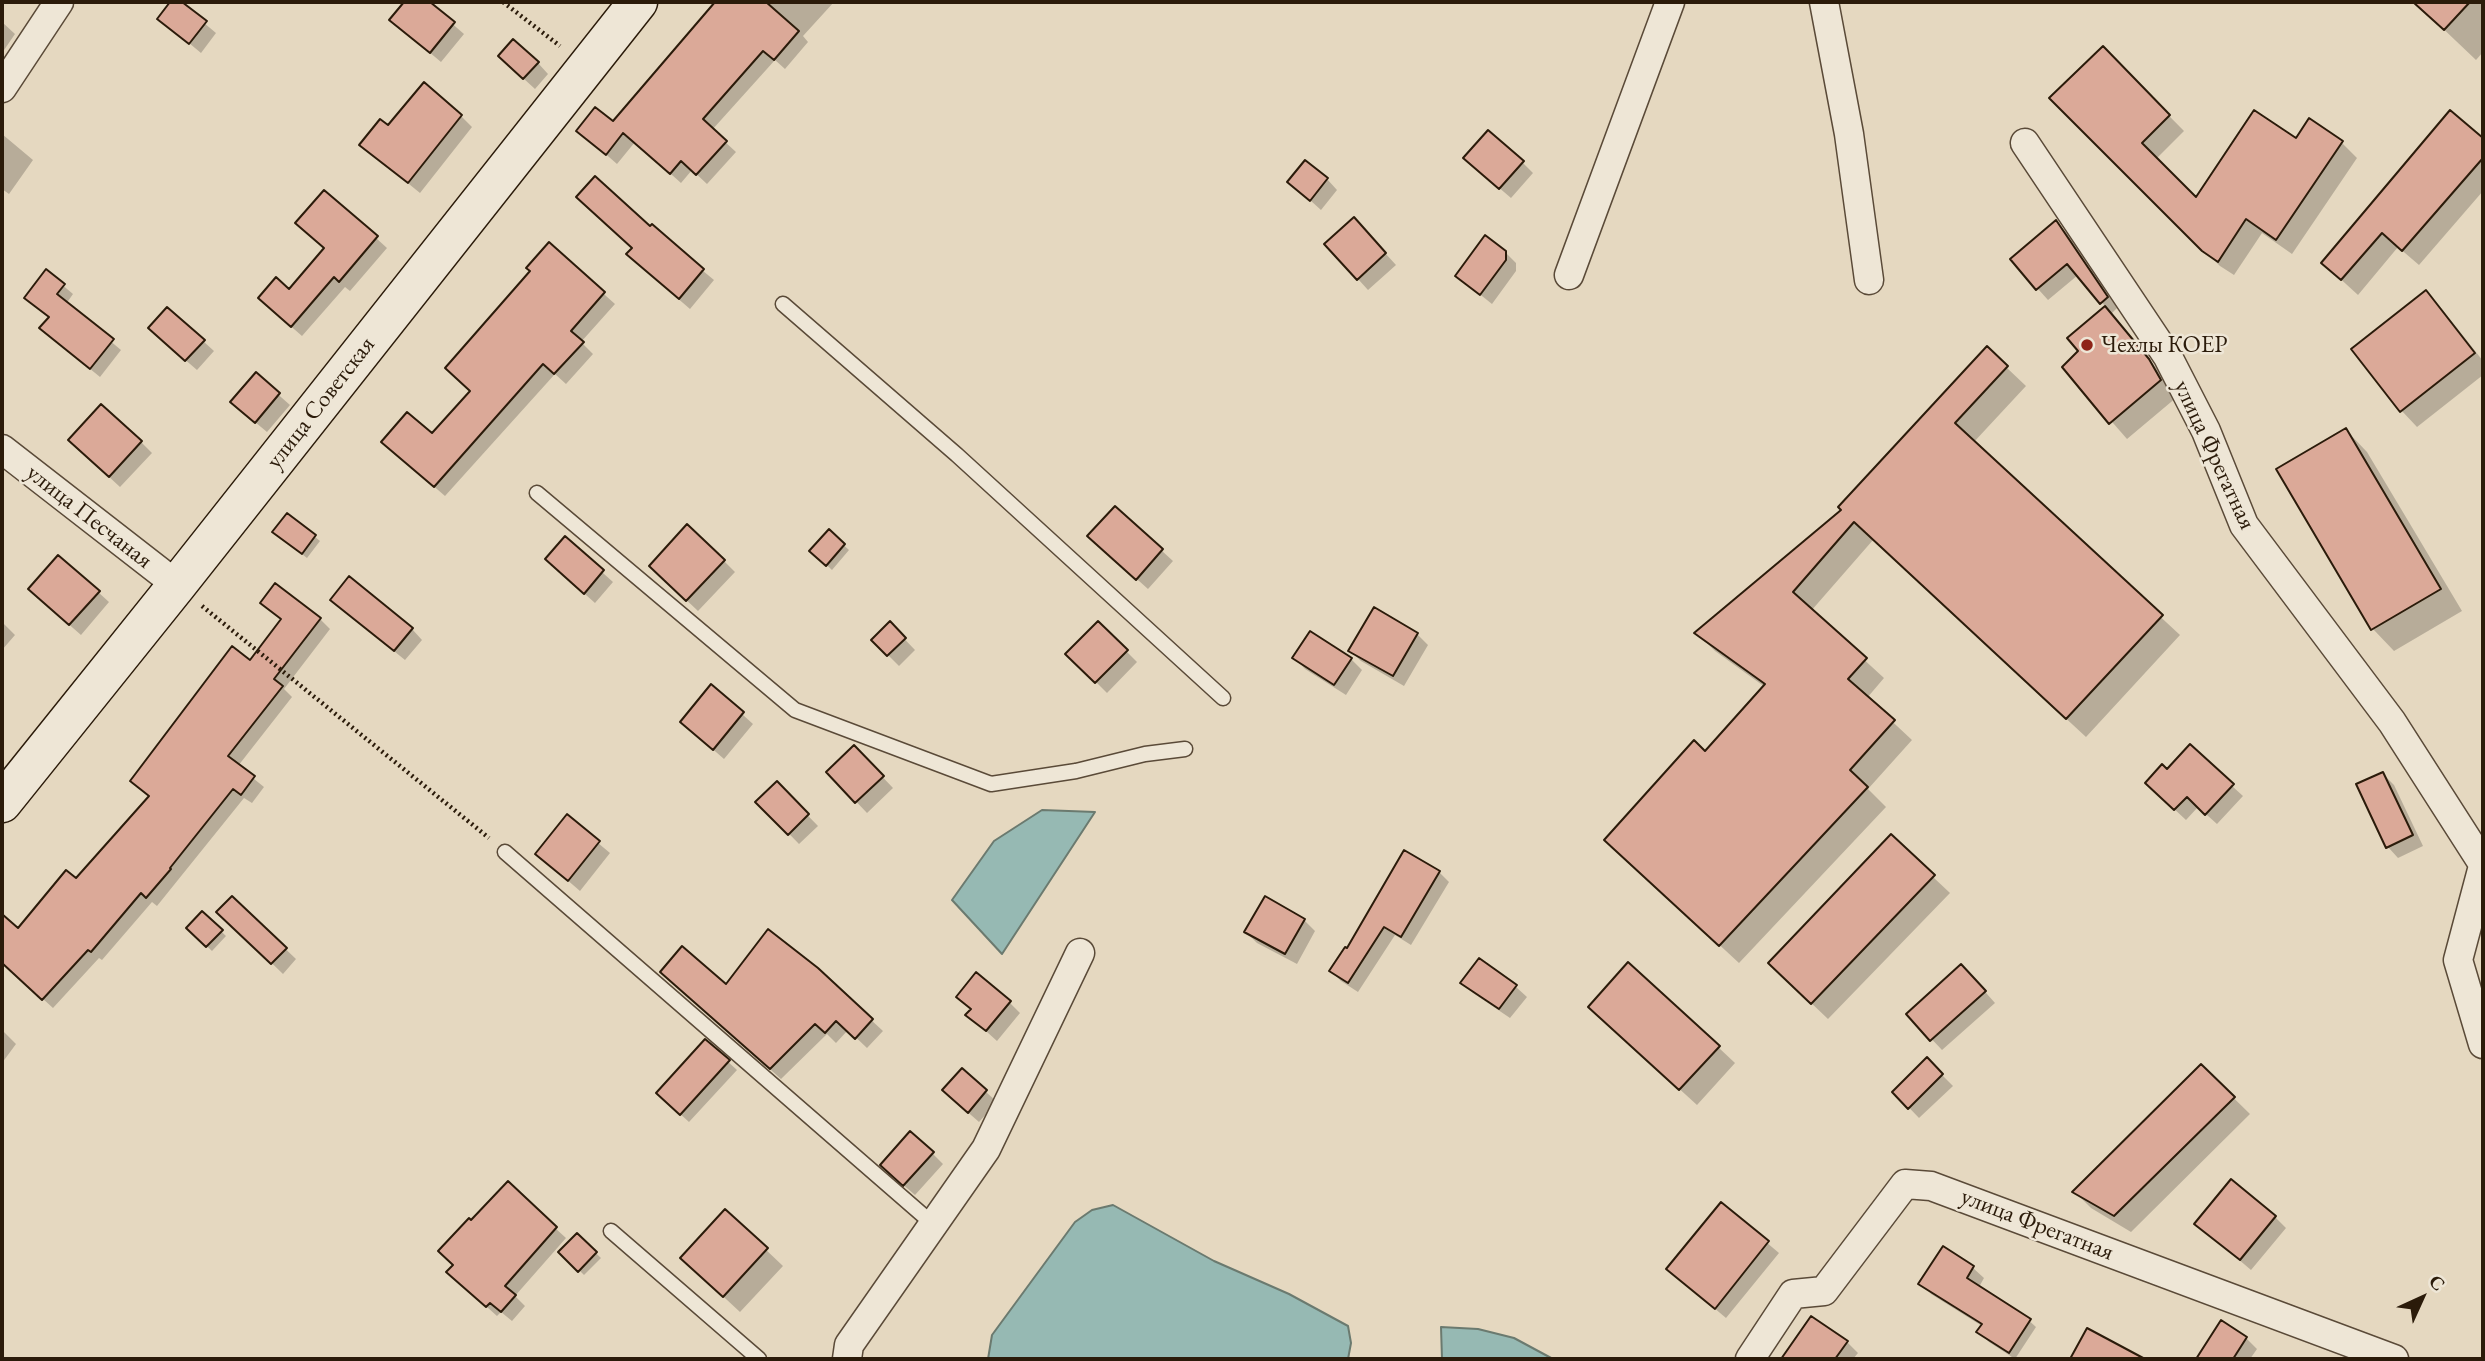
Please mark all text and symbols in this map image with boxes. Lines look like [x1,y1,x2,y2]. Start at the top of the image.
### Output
street label: улица Советская [260,331,382,475]
place label: Чехлы КОЕР [2101,331,2227,359]
marker: Чехлы КОЕР [2079,337,2095,353]
street label: улица Фрегатная [2167,376,2261,534]
street label: улица Песчаная [20,459,158,575]
street label: улица Фрегатная [1956,1183,2118,1267]
north arrow [2387,1263,2457,1333]
text: С [2424,1269,2451,1296]

